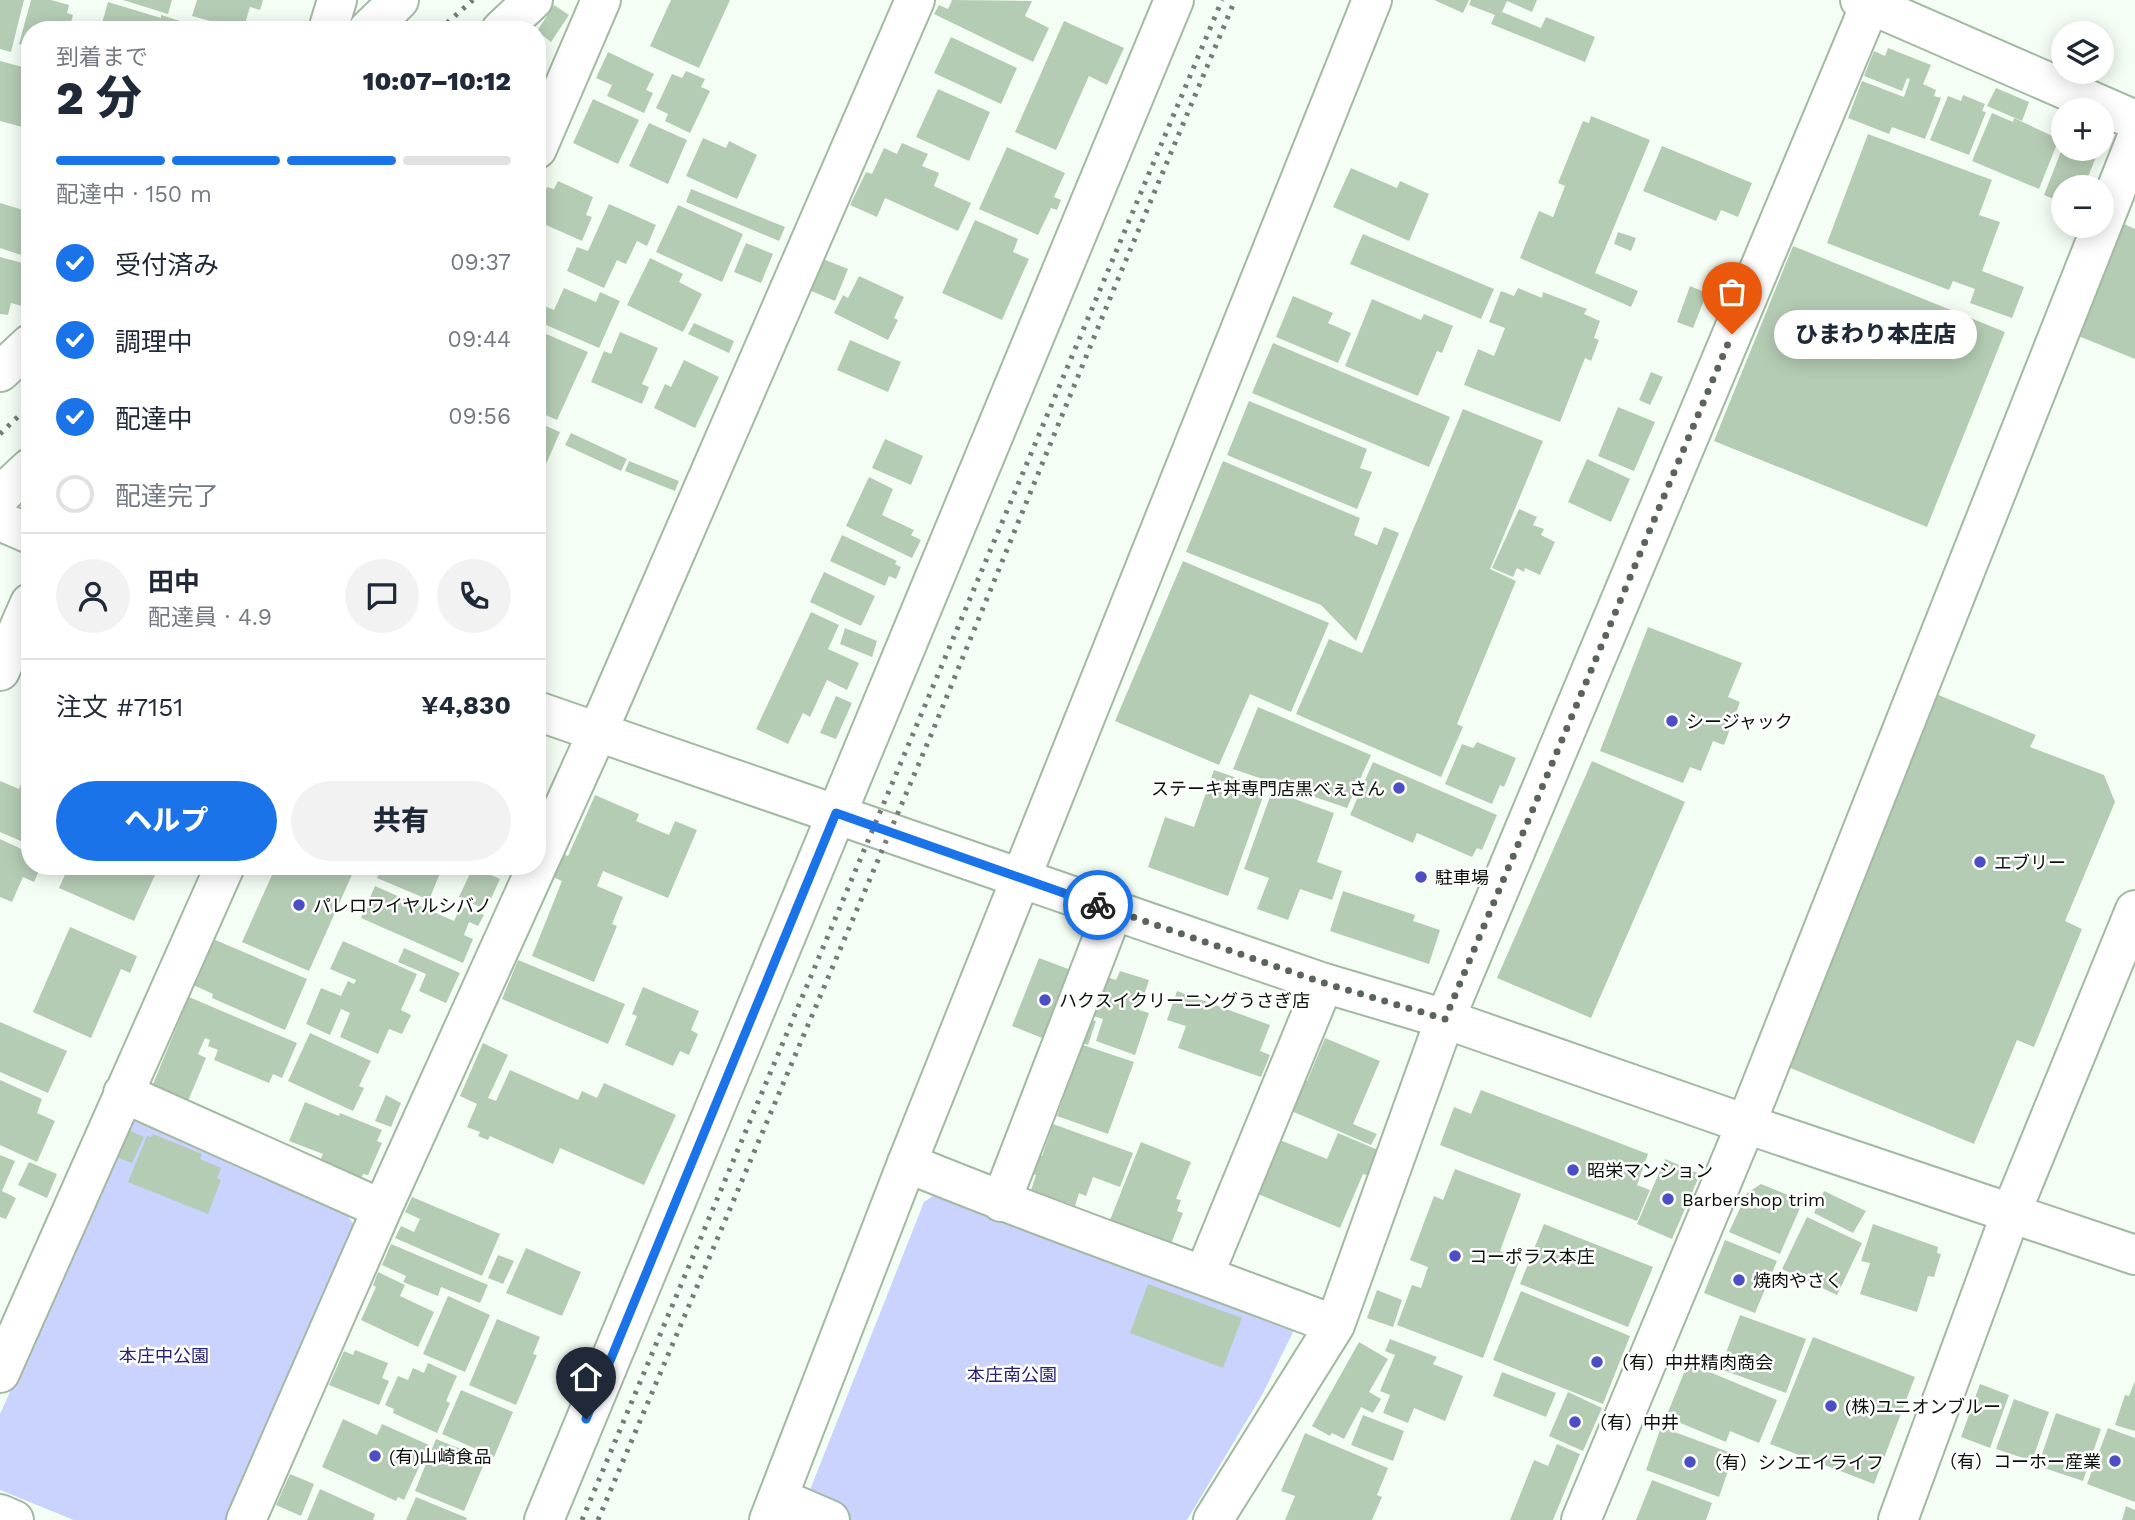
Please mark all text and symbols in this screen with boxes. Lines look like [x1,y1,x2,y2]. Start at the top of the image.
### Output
map controls [2051,21,2114,238]
button: layers [2051,21,2114,84]
text: 到着まで [56,44,148,71]
text: 10:07–10:12 [363,66,511,96]
text: 2 分 [56,71,142,125]
button: + [2051,98,2114,161]
button: − [2051,175,2114,238]
text: 配達中 · 150 m [56,181,212,208]
icon: check [56,244,94,282]
text: 09:37 [450,249,511,276]
text: 受付済み [115,250,219,280]
pin [1702,262,1762,334]
icon: bag [1713,273,1751,311]
callout: ひまわり本庄店 [1774,310,1977,358]
icon: check [56,321,94,359]
text: ひまわり本庄店 [1795,321,1956,348]
text: 09:44 [448,326,511,353]
text: 調理中 [115,327,193,357]
icon: check [56,398,94,436]
text: 09:56 [448,403,511,430]
text: 配達中 [115,404,193,434]
text: 配達完了 [115,481,219,511]
button: person [56,559,130,633]
button: chat [345,559,419,633]
button: phone [437,559,511,633]
text: 田中 [148,567,200,597]
text: 配達員 · 4.9 [148,604,272,631]
text: ¥4,830 [421,690,511,720]
text: 注文 #7151 [56,692,183,722]
place label: シージャック [1686,711,1793,732]
marker: シージャック [1664,713,1680,729]
place label: ステーキ丼専門店黒べぇさん [1151,778,1385,799]
marker: ステーキ丼専門店黒べぇさん [1391,780,1407,796]
button: ヘルプ [56,781,277,861]
button: 共有 [291,781,511,861]
place label: エブリー [1994,852,2066,873]
marker: エブリー [1972,854,1988,870]
place label: 駐車場 [1435,867,1489,888]
marker: 駐車場 [1413,869,1429,885]
courier [1063,870,1133,940]
icon: bike [1079,886,1117,924]
place label: パレロワイヤルシバノ [313,895,492,916]
marker: パレロワイヤルシバノ [291,897,307,913]
place label: ハクスイクリーニングうさぎ店 [1059,990,1310,1011]
marker: ハクスイクリーニングうさぎ店 [1037,992,1053,1008]
place label: 昭栄マンション [1587,1160,1713,1181]
marker: 昭栄マンション [1565,1162,1581,1178]
place label: Barbershop trim [1682,1189,1825,1210]
marker: Barbershop trim [1660,1191,1676,1207]
place label: コーポラス本庄 [1469,1246,1595,1267]
marker: コーポラス本庄 [1447,1248,1463,1264]
place label: 焼肉やさく [1753,1270,1843,1291]
marker: 焼肉やさく [1731,1272,1747,1288]
park label: 本庄中公園 [119,1345,209,1366]
pin [556,1347,616,1419]
place label: （有）中井精肉商会 [1611,1352,1773,1373]
marker: （有）中井精肉商会 [1589,1354,1605,1370]
icon: home [567,1358,605,1396]
park label: 本庄南公園 [967,1364,1057,1385]
place label: (株)ユニオンブルー [1845,1396,2001,1417]
marker: (株)ユニオンブルー [1823,1398,1839,1414]
place label: （有）中井 [1589,1412,1679,1433]
marker: （有）中井 [1567,1414,1583,1430]
place label: (有)山崎食品 [389,1446,492,1467]
marker: (有)山崎食品 [367,1448,383,1464]
place label: （有）コーホー産業 [1939,1451,2101,1472]
place label: （有）シンエイライフ [1704,1452,1884,1473]
marker: （有）コーホー産業 [2107,1453,2123,1469]
marker: （有）シンエイライフ [1682,1454,1698,1470]

